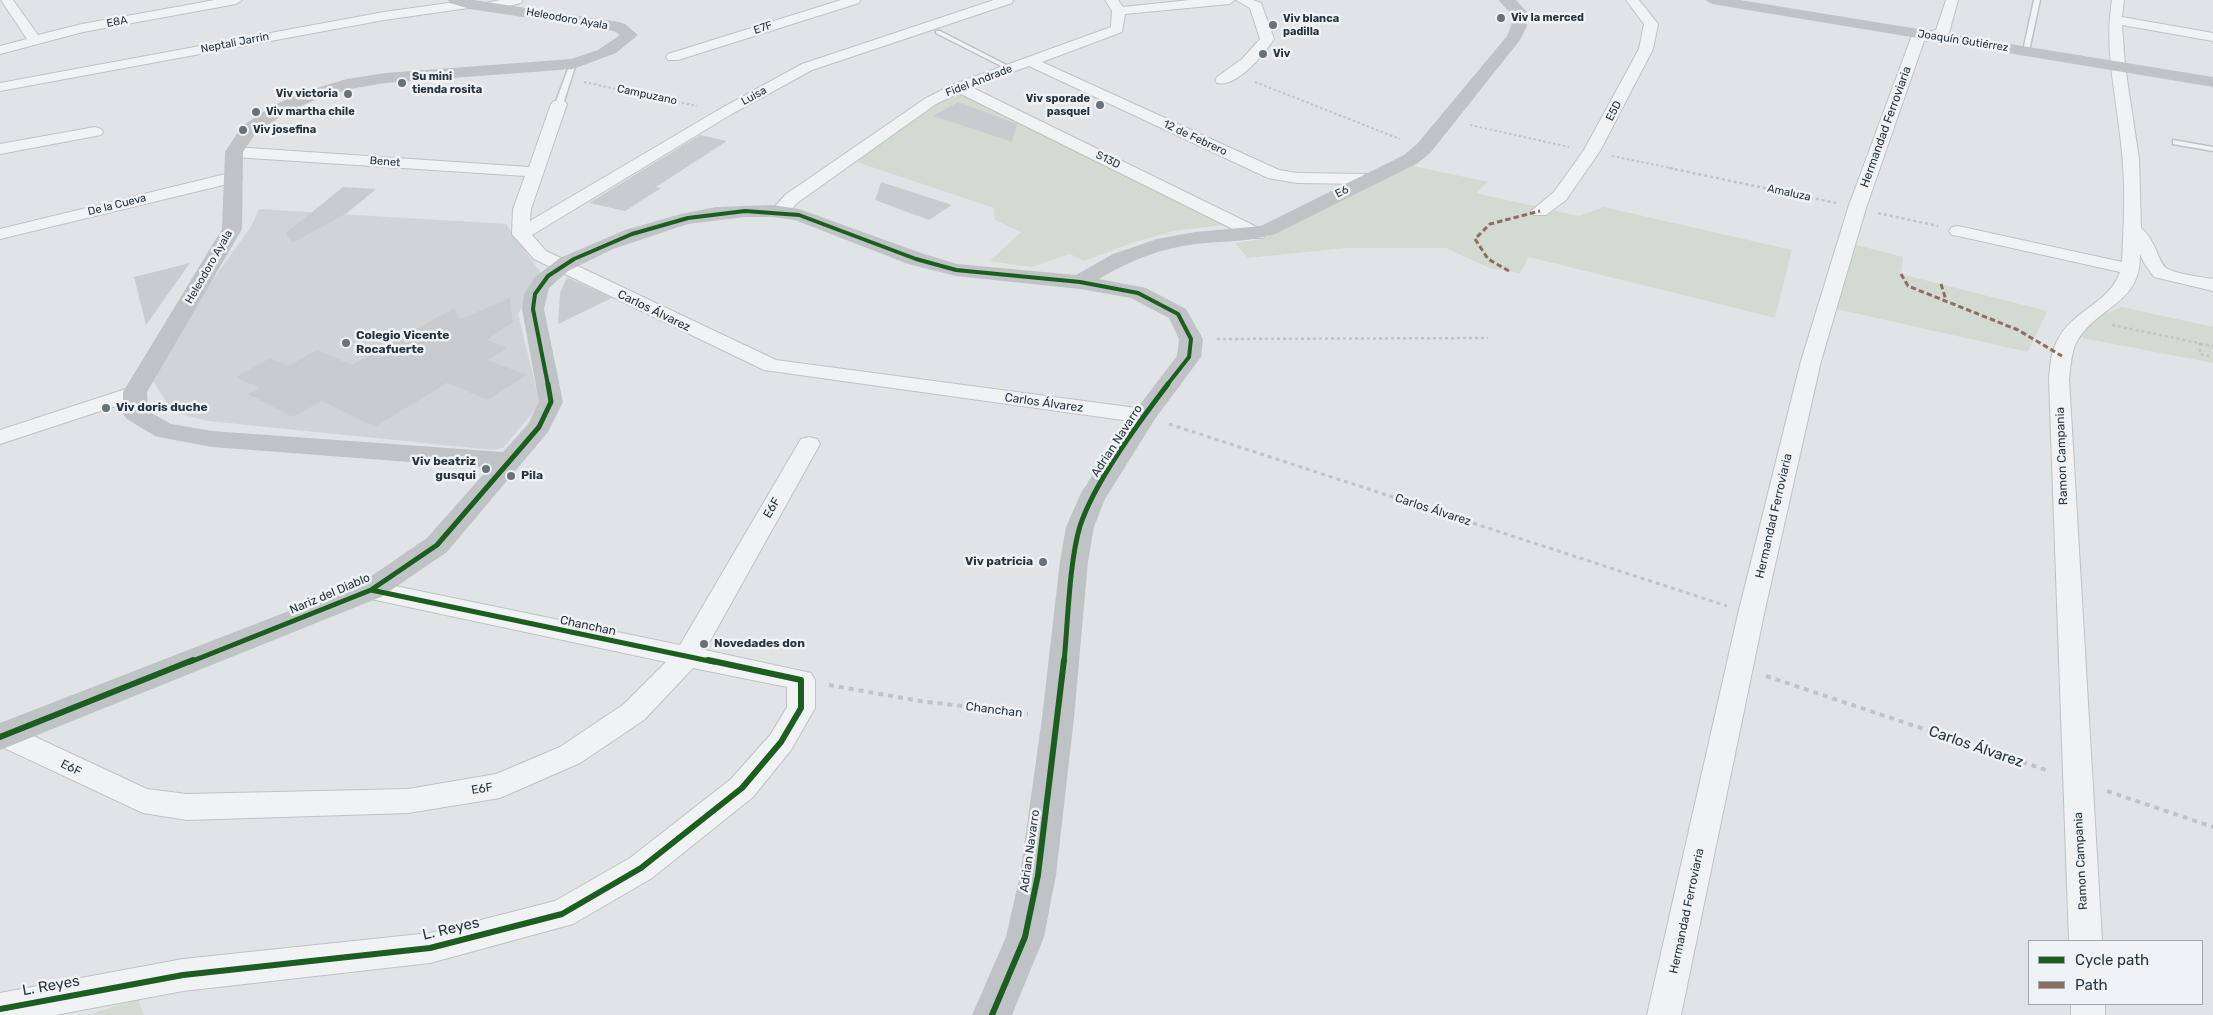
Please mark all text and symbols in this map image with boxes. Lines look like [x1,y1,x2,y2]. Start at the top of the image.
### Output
street label: Heleodoro Ayala [525,5,609,33]
place label: Viv la merced [1511,11,1584,25]
place label: Viv blanca padilla [1283,12,1339,38]
marker: Viv la merced [1495,12,1507,24]
street label: E8A [105,14,129,30]
street label: E7F [752,19,774,37]
marker: Viv blanca padilla [1267,19,1279,31]
street label: Joaquín Gutiérrez [1917,27,2009,55]
street label: Neptali Jarrin [200,30,270,56]
place label: Viv [1273,47,1290,61]
marker: Viv [1257,48,1269,60]
street label: Fidel Andrade [944,62,1014,100]
street label: Hermandad Ferroviaria [1857,64,1915,190]
place label: Su mini tienda rosita [412,70,482,96]
marker: Su mini tienda rosita [396,77,408,89]
street label: Campuzano [616,82,678,108]
street label: Luisa [739,84,769,108]
place label: Viv victoria [276,87,338,101]
marker: Viv victoria [342,88,354,100]
place label: Viv sporade pasquel [1026,92,1090,118]
marker: Viv sporade pasquel [1094,99,1106,111]
street label: E5D [1603,99,1625,123]
place label: Viv martha chile [266,105,355,119]
marker: Viv martha chile [250,106,262,118]
street label: 12 de Febrero [1161,117,1229,159]
place label: Viv josefina [253,123,316,137]
marker: Viv josefina [237,124,249,136]
street label: S13D [1094,148,1122,172]
street label: Benet [369,154,401,170]
street label: Amaluza [1766,182,1812,204]
street label: E6 [1333,183,1351,201]
street label: De la Cueva [86,191,148,219]
street label: Heleodoro Ayala [183,228,235,306]
street label: Carlos Álvarez [615,287,693,335]
place label: Colegio Vicente Rocafuerte [356,329,449,357]
marker: Colegio Vicente Rocafuerte [340,337,352,349]
street label: Carlos Álvarez [1004,390,1084,416]
place label: Viv doris duche [116,401,208,415]
marker: Viv doris duche [100,402,112,414]
street label: Adrian Navarro [1088,402,1146,480]
street label: Ramon Campania [2053,407,2071,505]
street label: Hermandad Ferroviaria [1753,452,1795,580]
place label: Viv beatriz gusqui [412,455,476,483]
marker: Viv beatriz gusqui [480,463,492,475]
place label: Pila [521,469,543,483]
marker: Pila [505,470,517,482]
street label: Carlos Álvarez [1393,491,1473,529]
street label: E6F [760,495,784,521]
place label: Viv patricia [965,555,1033,569]
marker: Viv patricia [1037,556,1049,568]
street label: Nariz del Diablo [288,571,372,617]
street label: Chanchan [559,613,617,639]
place label: Novedades don [714,637,805,651]
marker: Novedades don [698,638,710,650]
street label: Chanchan [965,699,1023,721]
street label: Carlos Álvarez [1926,722,2026,772]
street label: E6F [58,757,84,779]
street label: E6F [470,780,494,798]
street label: Adrian Navarro [1017,809,1043,893]
street label: Ramon Campania [2071,812,2091,910]
street label: Hermandad Ferroviaria [1667,847,1707,975]
street label: L. Reyes [421,914,481,944]
legend [2028,940,2203,1005]
text: Cycle path [2075,951,2149,969]
street label: L. Reyes [21,972,81,1000]
text: Path [2075,976,2108,994]

